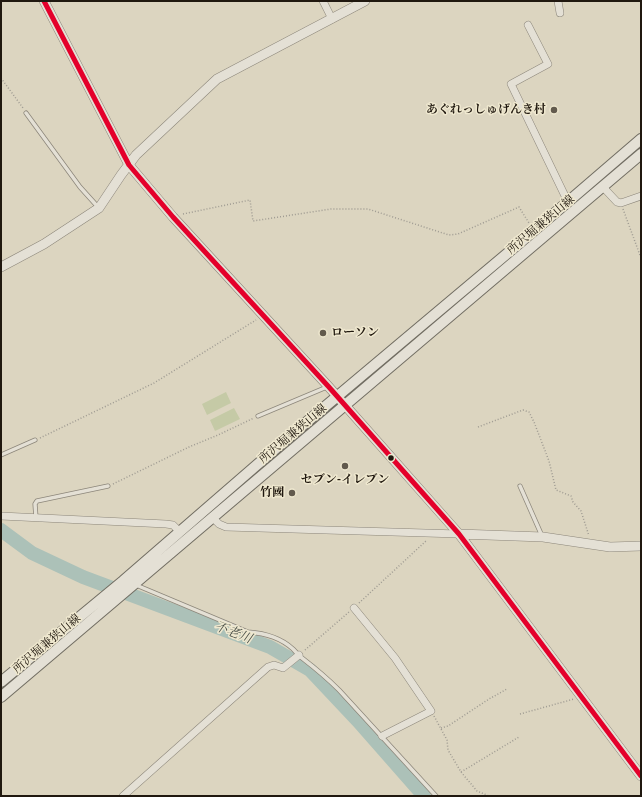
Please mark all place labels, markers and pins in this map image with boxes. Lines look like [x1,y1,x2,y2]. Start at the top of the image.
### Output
place label: あぐれっしゅげんき村 [426,103,546,117]
marker: あぐれっしゅげんき村 [549,105,559,115]
place label: ローソン [331,326,379,340]
marker: ローソン [318,328,328,338]
unlabelled marker [386,453,396,463]
marker: セブン-イレブン [340,461,350,471]
place label: セブン-イレブン [301,473,389,487]
place label: 竹國 [260,486,284,500]
marker: 竹國 [287,488,297,498]

